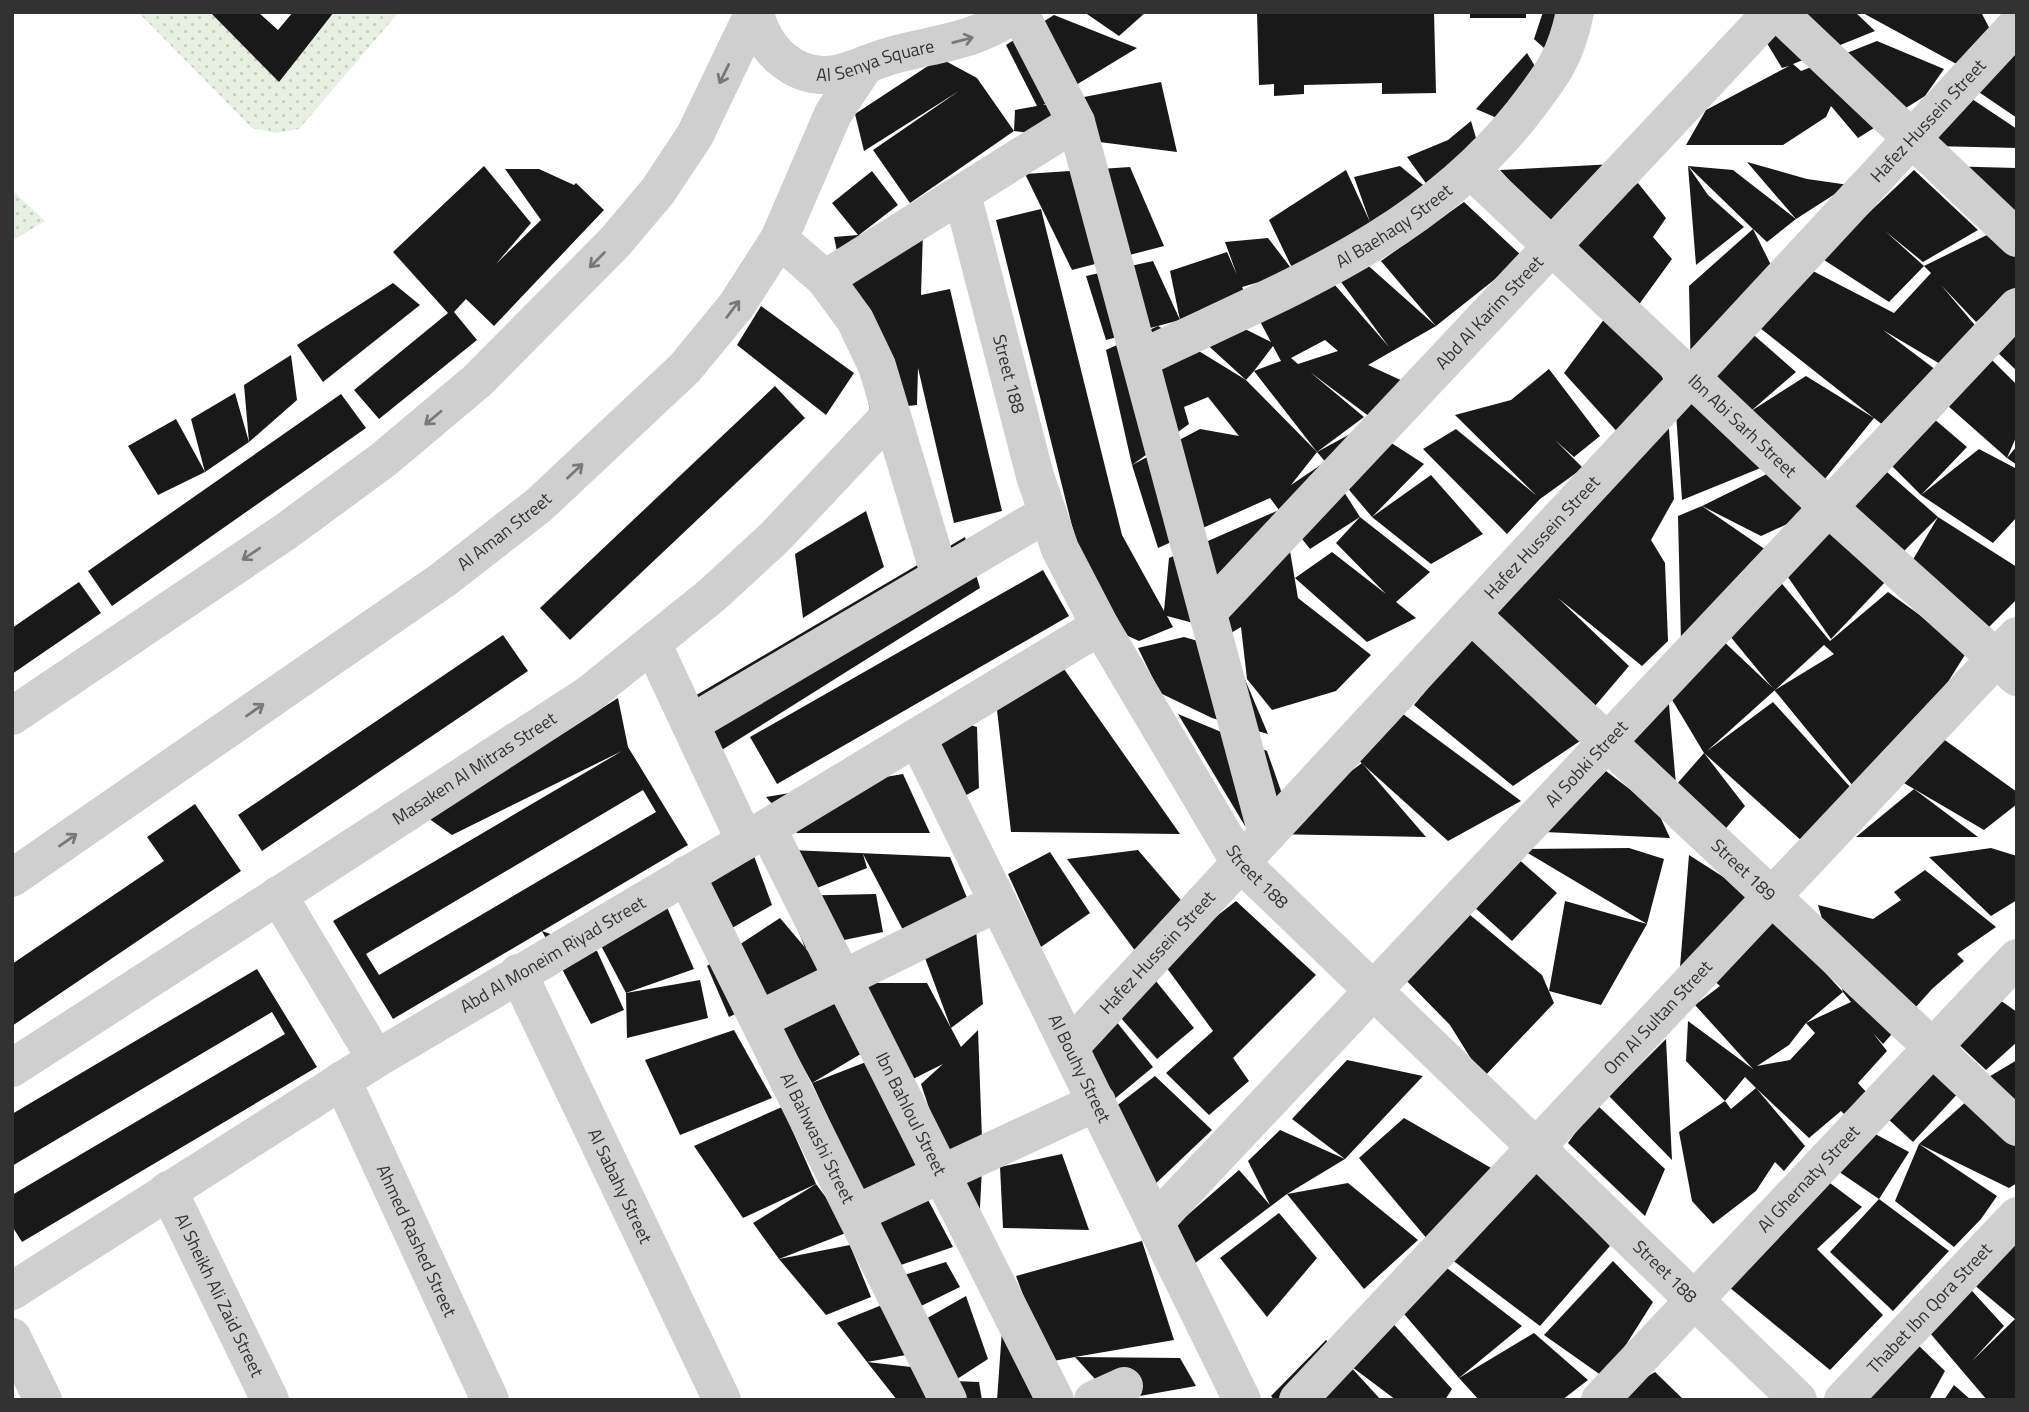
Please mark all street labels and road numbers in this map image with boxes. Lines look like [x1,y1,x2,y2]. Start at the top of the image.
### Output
street label: Al Senya Square [816,32,937,88]
street label: Hafez Hussein Street [1864,52,1992,188]
street label: Al Baehaqy Street [1330,177,1458,275]
street label: Abd Al Karim Street [1429,249,1550,375]
street label: Street 188 [986,331,1032,416]
street label: Ibn Abi Sarh Street [1682,368,1804,484]
street label: Hafez Hussein Street [1477,469,1606,605]
street label: Al Aman Street [451,485,558,577]
street label: Masaken Al Mitras Street [387,704,562,831]
street label: Al Sobki Street [1538,714,1634,813]
street label: Street 189 [1705,832,1783,907]
street label: Street 188 [1219,840,1295,915]
street label: Hafez Hussein Street [1093,884,1222,1020]
street label: Abd Al Moneim Riyad Street [455,888,651,1020]
street label: Om Al Sultan Street [1597,953,1719,1081]
street label: Al Bouhy Street [1042,1009,1118,1128]
street label: Ibn Bahloul Street [869,1047,954,1181]
street label: Al Bahwashi Street [774,1068,862,1209]
street label: Al Ghernaty Street [1751,1118,1866,1238]
street label: Al Sabahy Street [581,1124,660,1248]
street label: Ahmed Rashed Street [370,1160,464,1322]
street label: Al Sheikh Ali Zaid Street [168,1209,271,1382]
street label: Street 188 [1627,1234,1704,1309]
street label: Thabet Ibn Qora Street [1860,1236,1998,1380]

